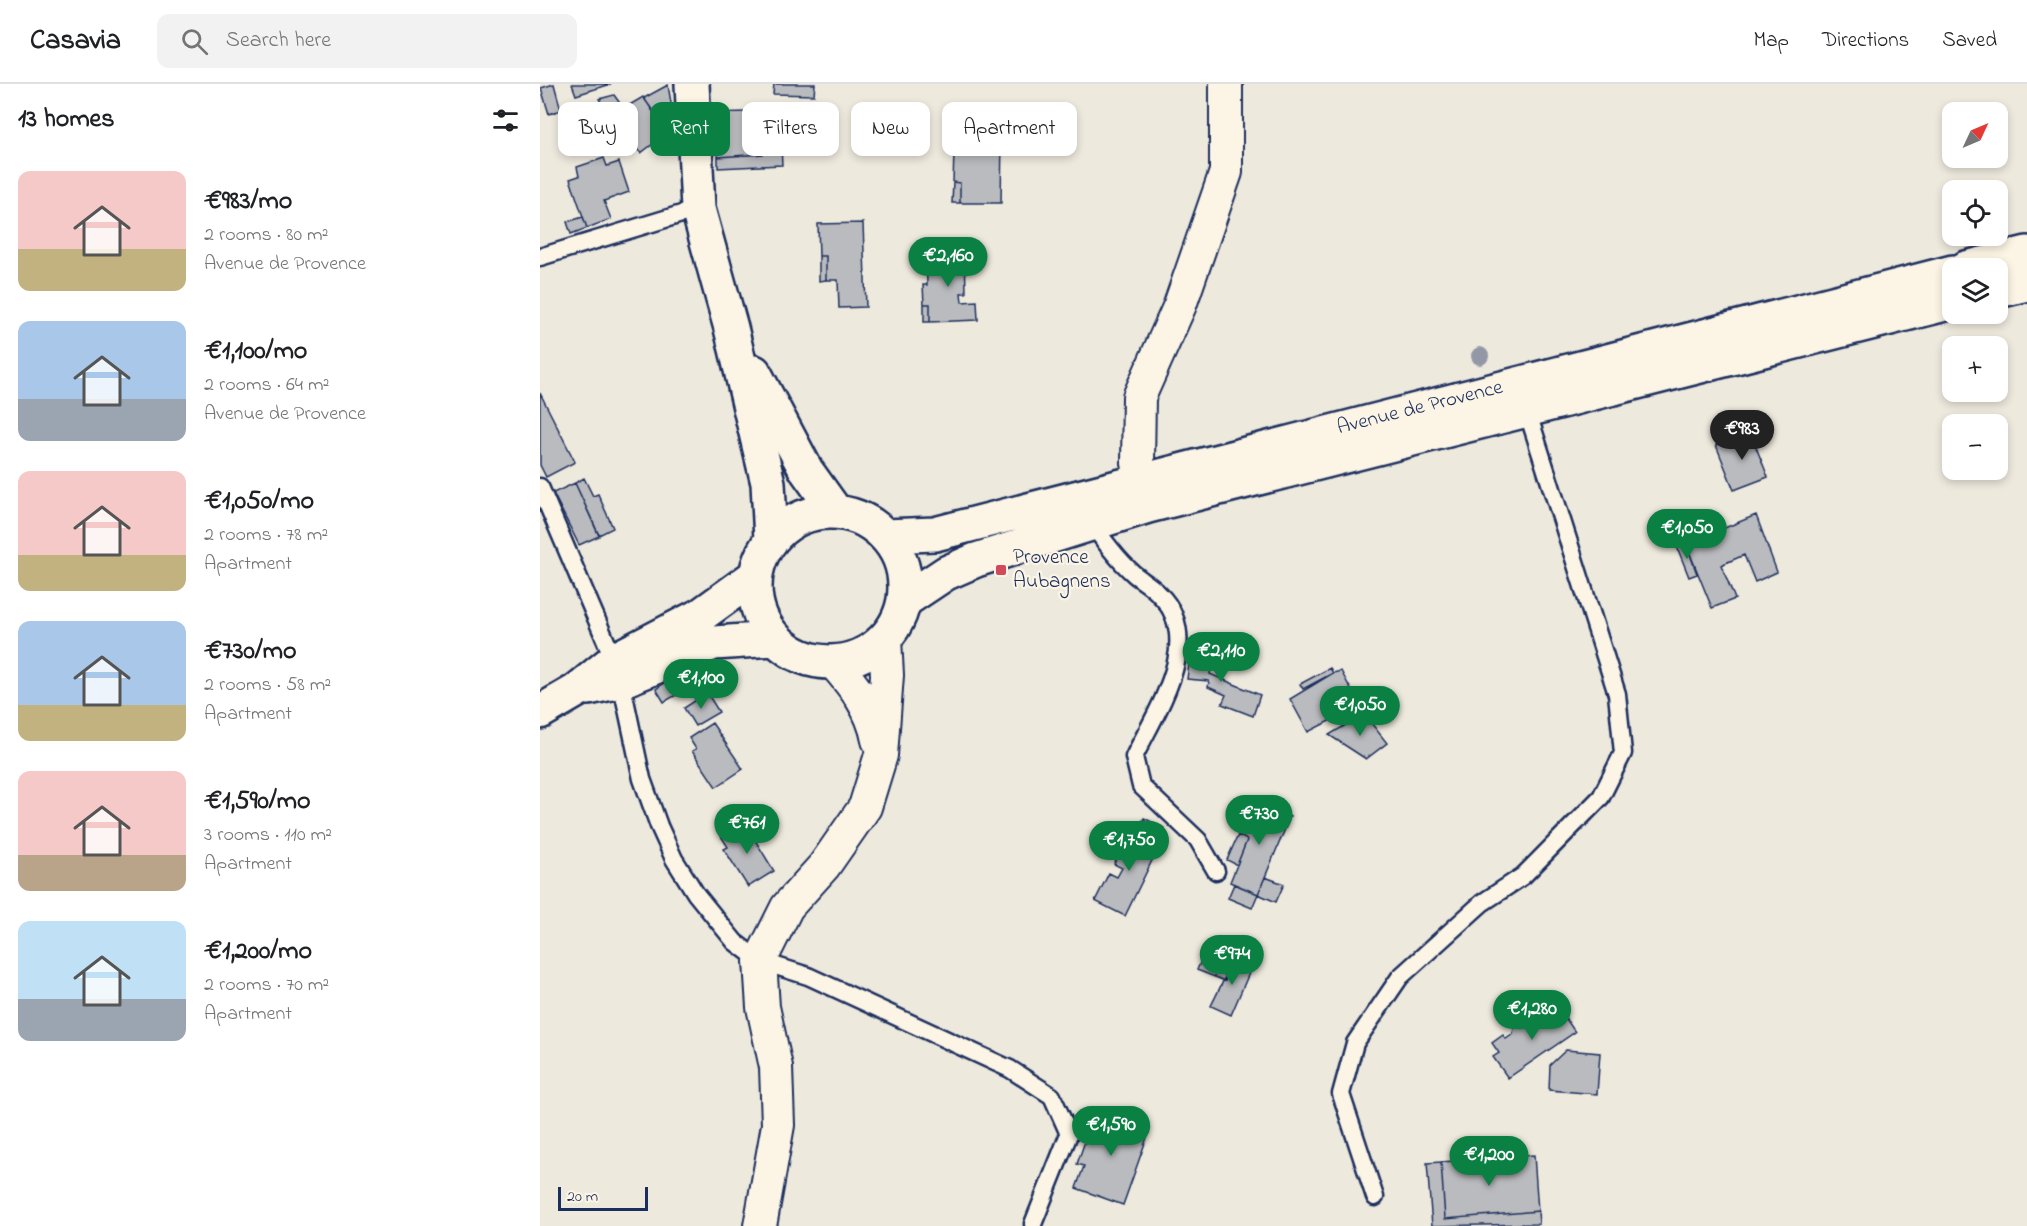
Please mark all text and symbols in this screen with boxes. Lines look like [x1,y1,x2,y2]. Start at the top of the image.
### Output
search box [157,14,577,68]
text: Casavia [30,21,121,62]
icon: search [178,25,211,58]
text: Search here [226,25,331,57]
text: Map [1753,26,1789,56]
text: Directions [1822,26,1909,56]
text: Saved [1942,26,1997,56]
text: 13 homes [18,101,114,139]
chip: Buy [558,102,638,156]
chip: Rent [650,102,730,156]
chip: Filters [742,102,839,156]
chip: New [851,102,930,156]
chip: Apartment [942,102,1077,156]
north arrow [1942,102,2008,168]
map controls [1942,102,2008,480]
icon: filters [489,104,522,137]
button: locate [1942,180,2008,246]
text: €983/mo [204,183,292,221]
icon: home [66,195,138,267]
text: 2 rooms · 80 m² [204,221,329,250]
pin: €2,160 [899,237,997,288]
text: €2,160 [922,242,974,271]
text: Avenue de Provence [204,250,366,279]
button: layers [1942,258,2008,324]
text: €1,100/mo [204,333,307,371]
button: + [1942,336,2008,402]
icon: home [66,345,138,417]
text: 2 rooms · 64 m² [204,371,329,400]
street label: Avenue de Provence [1334,373,1507,443]
text: Avenue de Provence [204,400,366,429]
pin: €983 [1706,410,1778,461]
button: − [1942,414,2008,480]
text: €983 [1724,415,1760,444]
text: €1,050/mo [204,483,314,521]
icon: home [66,495,138,567]
pin: €1,050 [1638,509,1736,560]
text: €1,050 [1661,514,1713,543]
text: 2 rooms · 78 m² [204,521,328,550]
place label: Provence Aubagnens [1013,543,1111,599]
text: Apartment [204,550,292,579]
marker: Provence Aubagnens [994,563,1008,577]
pin: €2,110 [1172,632,1270,683]
text: €730/mo [204,633,297,671]
text: €2,110 [1197,637,1245,666]
icon: home [66,645,138,717]
pin: €1,100 [652,659,750,710]
text: €1,100 [677,664,725,693]
text: 2 rooms · 58 m² [204,671,331,700]
pin: €1,050 [1311,686,1409,737]
text: €1,050 [1334,691,1386,720]
text: Apartment [204,700,292,729]
text: €1,590/mo [204,783,311,821]
icon: home [66,795,138,867]
pin: €730 [1223,795,1295,846]
text: €730 [1239,800,1279,829]
pin: €761 [711,804,783,855]
text: €761 [728,809,766,838]
text: 3 rooms · 110 m² [204,821,332,850]
pin: €1,750 [1080,821,1178,872]
text: €1,750 [1103,826,1155,855]
text: Apartment [204,850,292,879]
text: €1,200/mo [204,933,312,971]
pin: €974 [1196,935,1268,986]
text: €974 [1214,940,1250,969]
icon: home [66,945,138,1017]
text: 2 rooms · 70 m² [204,971,329,1000]
pin: €1,280 [1483,990,1581,1041]
text: €1,280 [1507,995,1557,1024]
text: Apartment [204,1000,292,1029]
pin: €1,590 [1062,1106,1160,1157]
text: €1,590 [1086,1111,1136,1140]
pin: €1,200 [1440,1136,1538,1187]
text: €1,200 [1464,1141,1514,1170]
scale bar [558,1184,648,1212]
text: 20 m [567,1185,598,1209]

